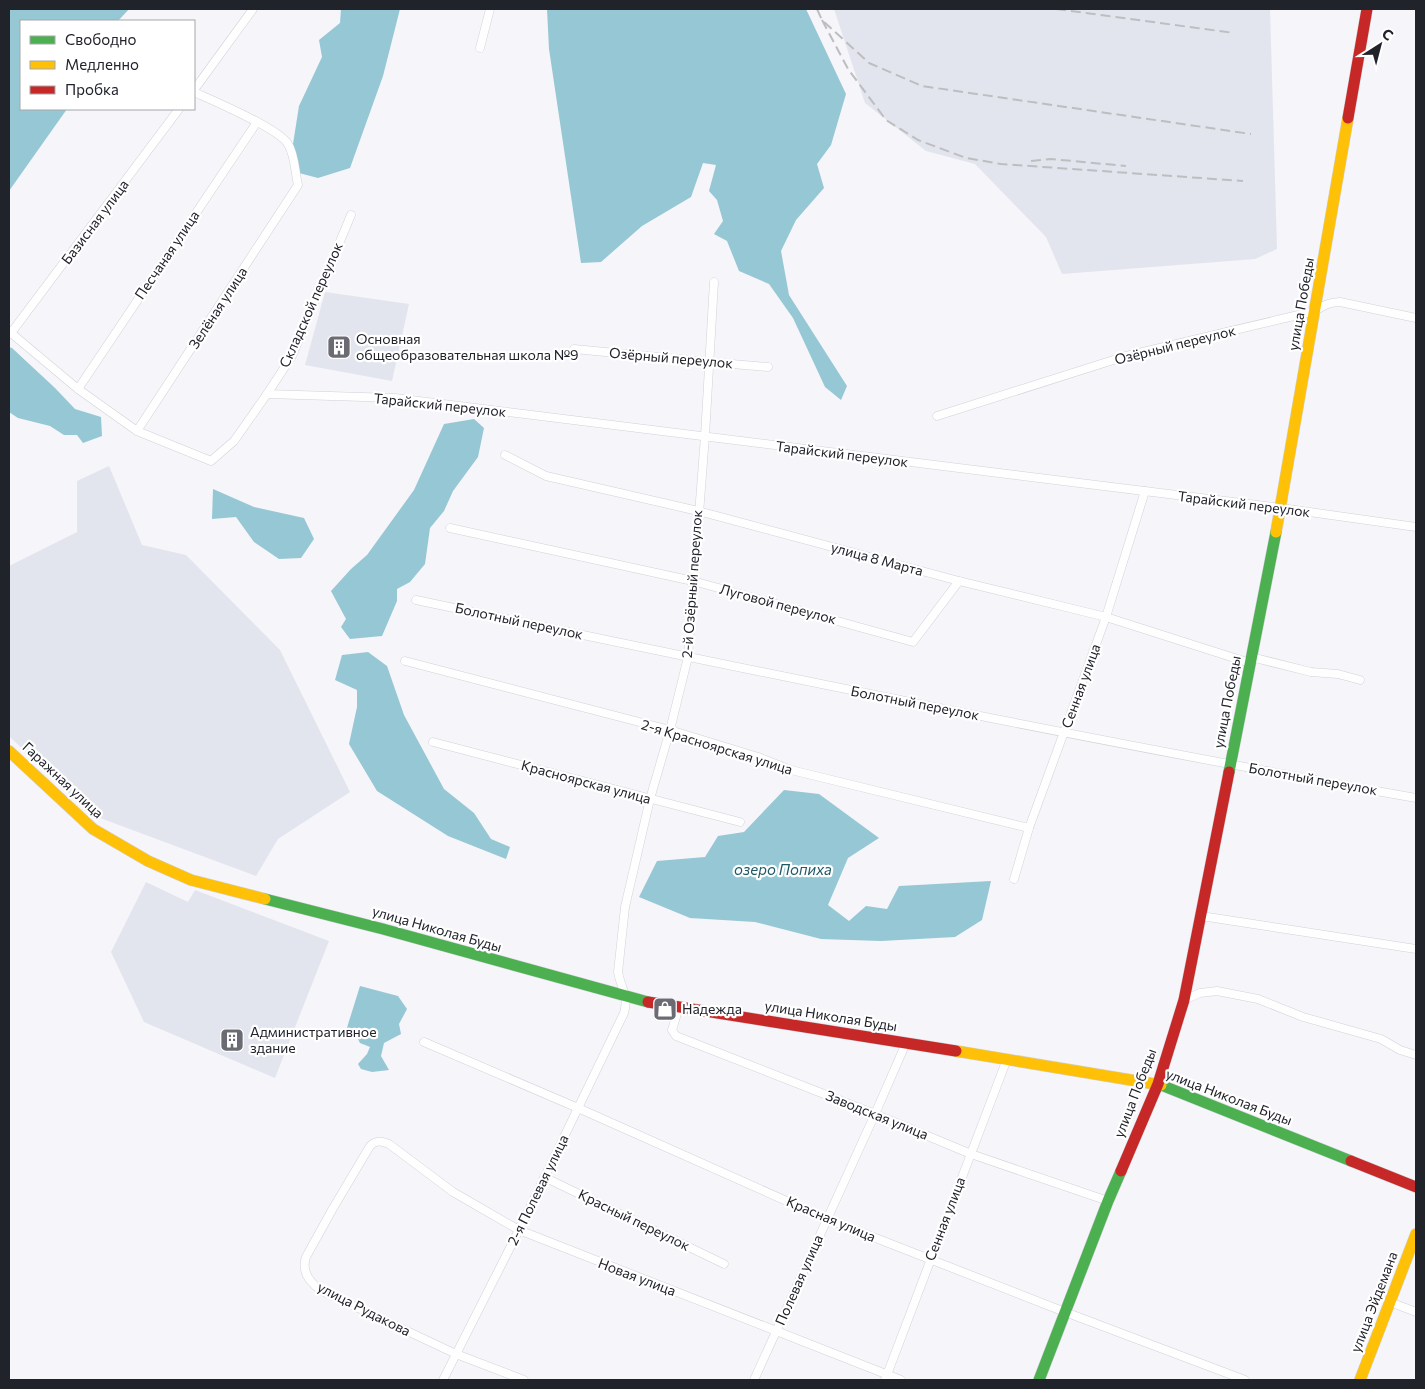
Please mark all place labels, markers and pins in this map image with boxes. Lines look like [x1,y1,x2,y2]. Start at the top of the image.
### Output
place label: Основная общеобразовательная школа №9 [356,330,579,363]
building icon: Основная общеобразовательная школа №9 [326,334,352,360]
shop icon: Надежда [652,996,678,1022]
place label: Надежда [682,1000,742,1017]
place label: Административное здание [250,1023,377,1056]
building icon: Административное здание [219,1027,245,1053]

